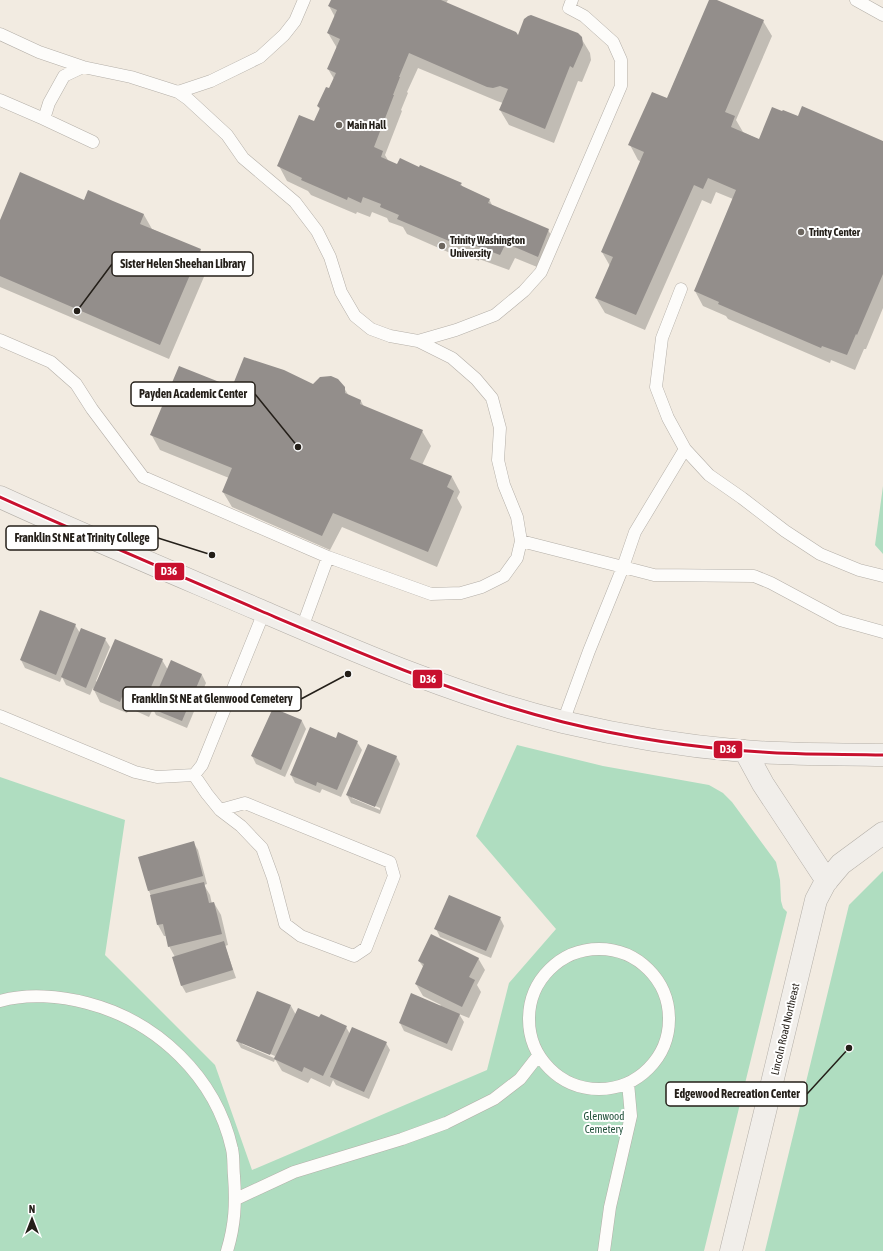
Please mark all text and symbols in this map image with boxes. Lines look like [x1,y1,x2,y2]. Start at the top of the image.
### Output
place label: Main Hall [347,119,387,131]
marker: Main Hall [334,120,344,130]
place label: Trinty Center [809,226,861,238]
marker: Trinty Center [796,227,806,237]
place label: Trinity Washington University [450,234,525,259]
marker: Trinity Washington University [437,241,447,251]
callout: Sister Helen Sheehan Library [112,252,253,276]
text: Sister Helen Sheehan Library [120,257,246,271]
callout: Payden Academic Center [131,382,255,406]
text: Payden Academic Center [139,387,248,401]
callout: Franklin St NE at Trinity College [6,526,158,550]
text: Franklin St NE at Trinity College [14,531,150,545]
line badge: D36 [154,562,185,581]
text: D36 [161,565,177,577]
line badge: D36 [412,669,443,689]
text: D36 [420,673,436,685]
callout: Franklin St NE at Glenwood Cemetery [123,687,301,711]
text: Franklin St NE at Glenwood Cemetery [131,692,293,706]
line badge: D36 [713,740,743,759]
text: D36 [720,743,736,755]
street label: Lincoln Road Northeast [769,982,801,1076]
callout: Edgewood Recreation Center [666,1082,807,1106]
text: Edgewood Recreation Center [674,1087,800,1101]
park label: Glenwood Cemetery [584,1110,624,1135]
north arrow [12,1199,52,1239]
text: N [29,1203,35,1215]

